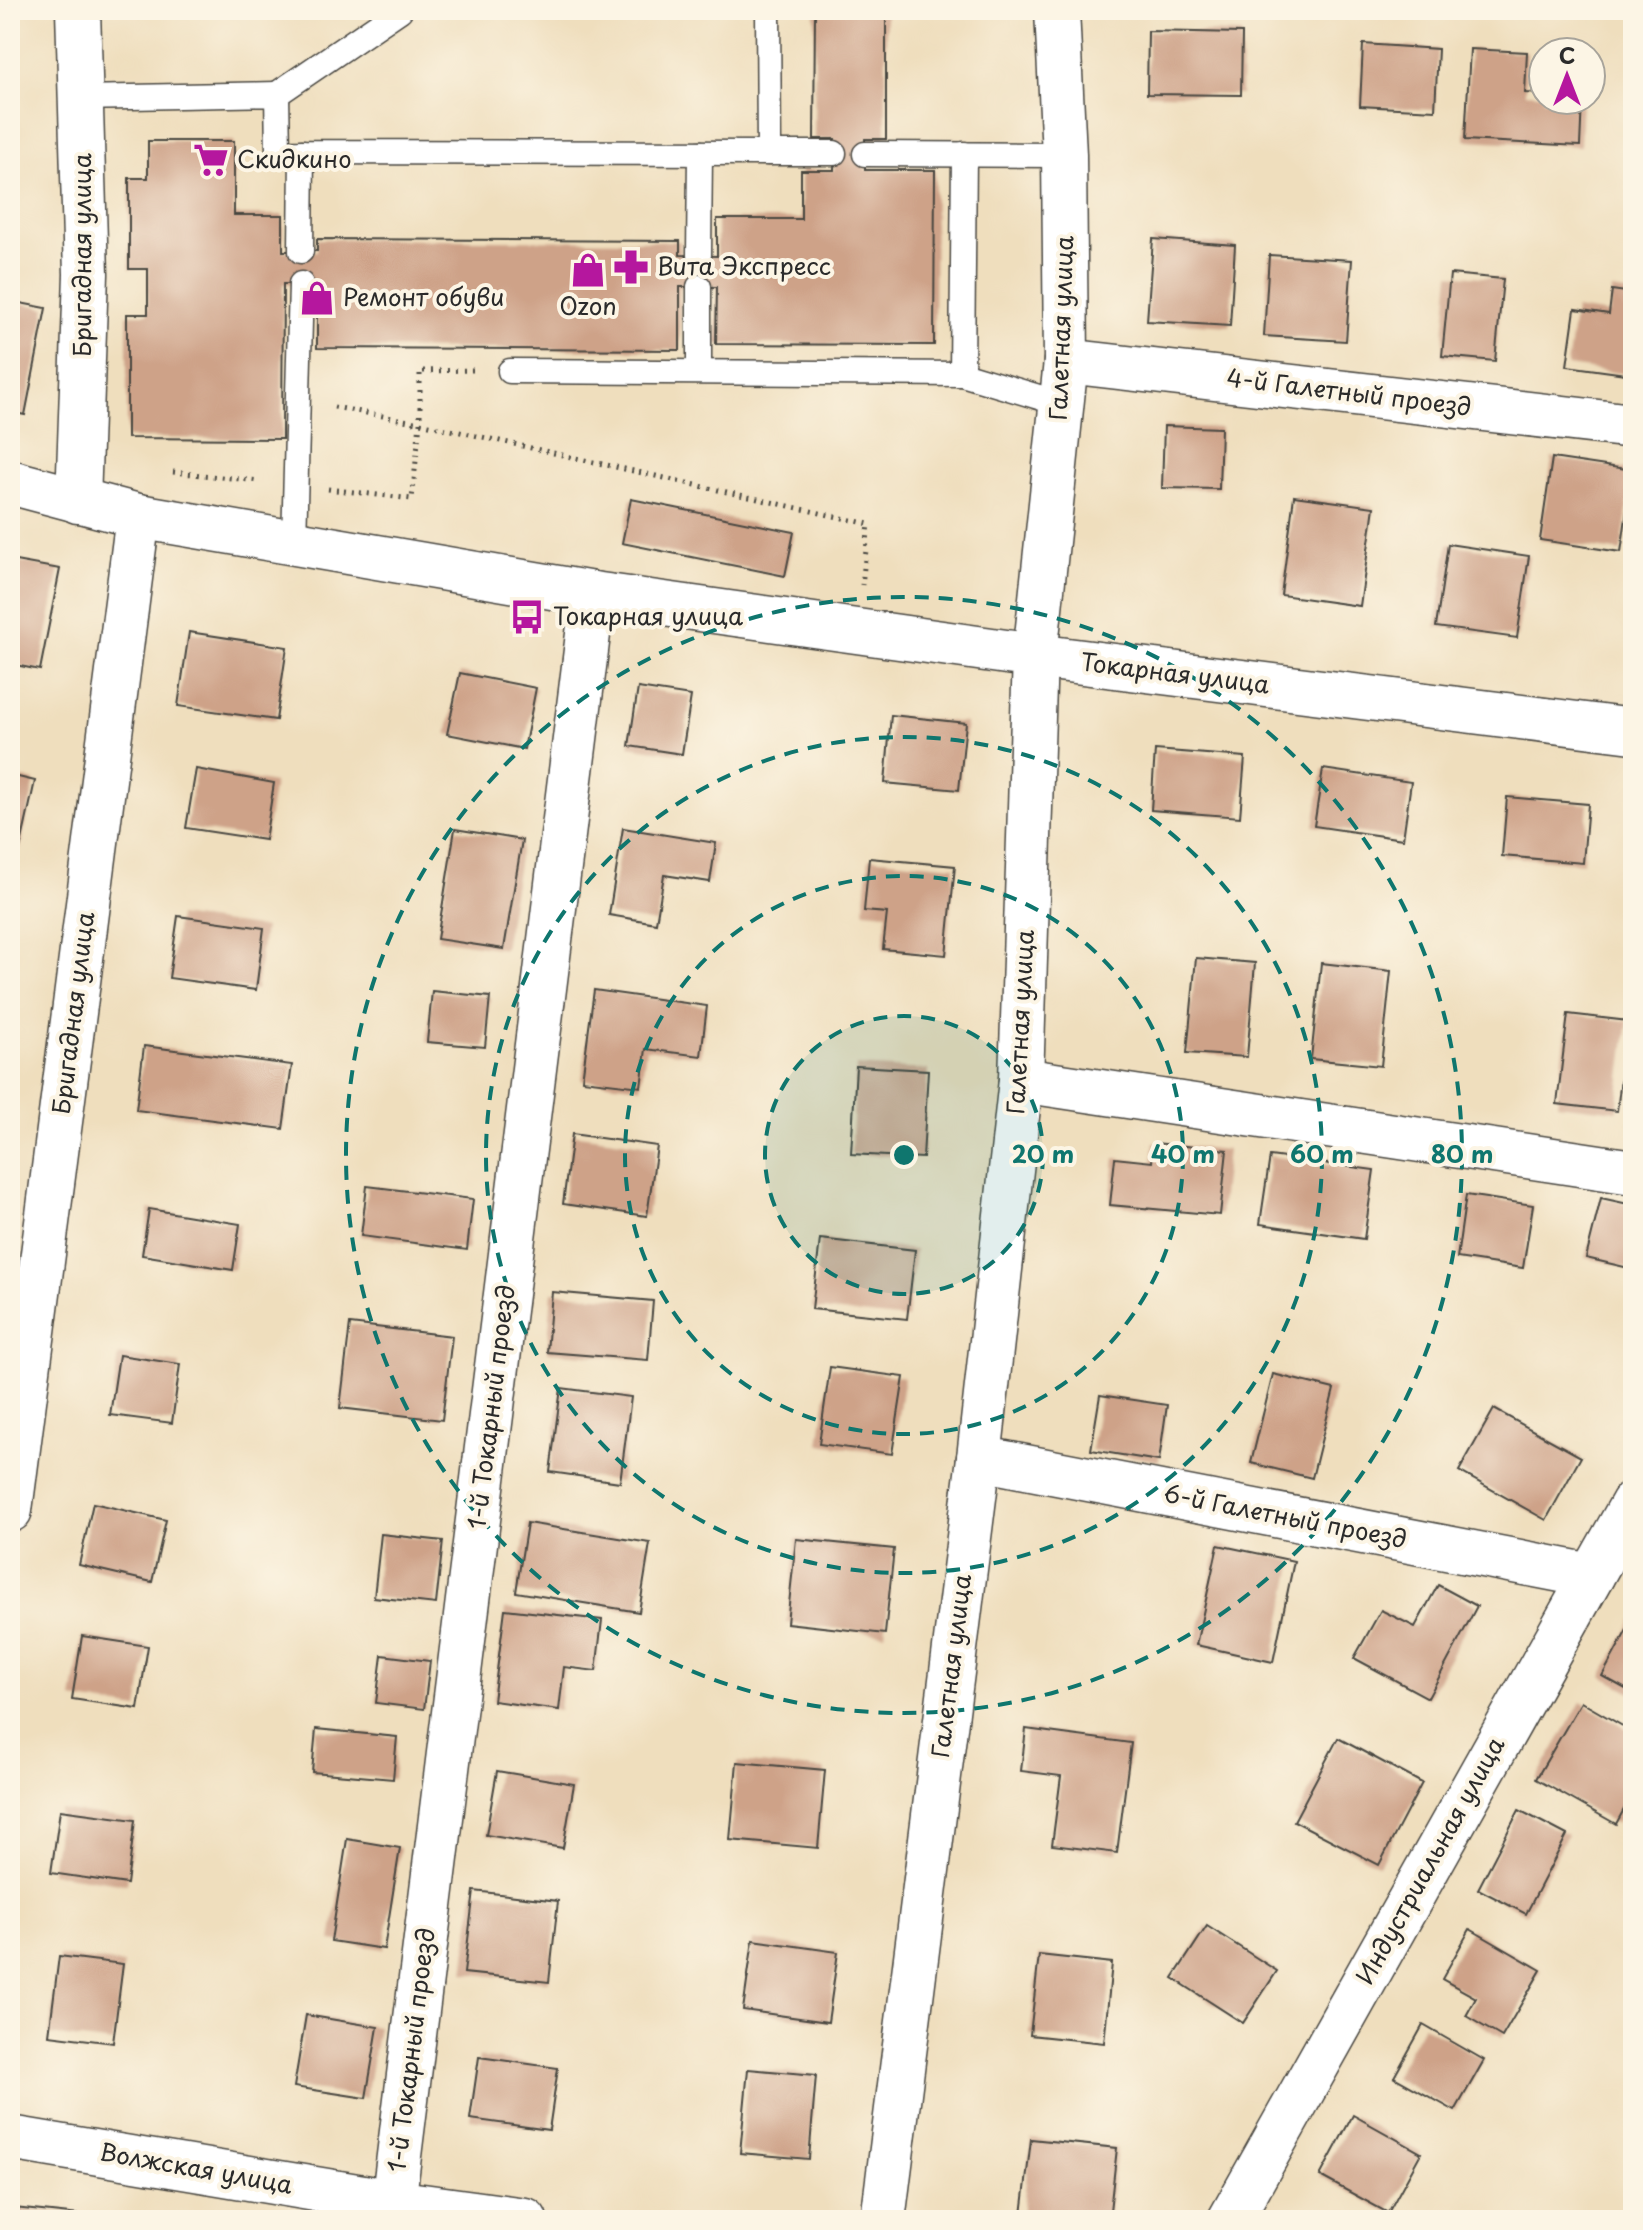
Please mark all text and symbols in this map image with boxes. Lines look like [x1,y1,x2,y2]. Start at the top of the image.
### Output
north arrow [1527,36,1607,116]
text: С [1559,38,1575,71]
place label: Скидкино [237,140,352,176]
supermarket icon: Скидкино [192,141,230,179]
street label: Бригадная улица [63,153,99,357]
street label: Галетная улица [1039,235,1081,421]
place label: Вита Экспресс [657,247,831,283]
pharmacy icon: Вита Экспресс [612,248,650,286]
shop icon: Ozon [569,251,607,289]
place label: Ремонт обуви [343,278,504,314]
shop icon: Ремонт обуви [298,279,336,317]
place label: Ozon [559,287,617,323]
street label: 4-й Галетный проезд [1225,358,1474,424]
place label: Токарная улица [553,597,743,633]
bus stop icon: Токарная улица [508,598,546,636]
street label: Токарная улица [1079,643,1272,701]
street label: Бригадная улица [42,909,102,1116]
street label: Галетная улица [996,929,1042,1115]
text: 20 m [1012,1135,1074,1171]
text: 40 m [1151,1135,1215,1171]
text: 60 m [1290,1135,1354,1171]
text: 80 m [1431,1135,1493,1171]
centre of rings [890,1141,918,1169]
street label: 1-й Токарный проезд [457,1282,523,1531]
street label: 6-й Галетный проезд [1161,1474,1410,1556]
street label: Галетная улица [921,1572,979,1760]
street label: Индустриальная улица [1346,1730,1512,1990]
street label: 1-й Токарный проезд [377,1925,443,2174]
street label: Волжская улица [97,2132,296,2202]

